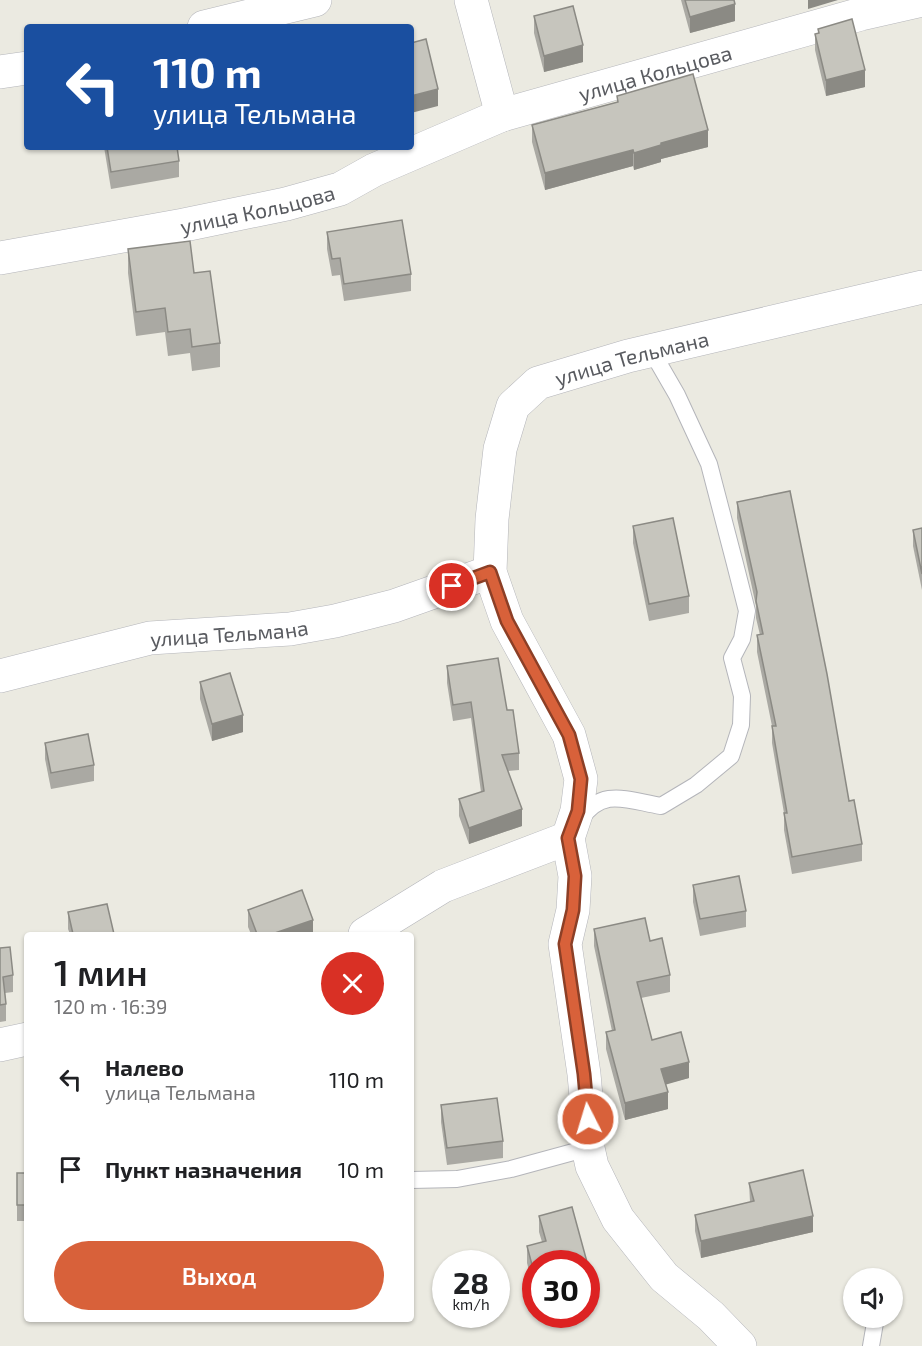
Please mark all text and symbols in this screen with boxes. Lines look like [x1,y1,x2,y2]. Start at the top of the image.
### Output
street label: улица Кольцова [576,39,734,106]
text: 110 m [153,46,262,96]
icon: left [54,48,132,126]
text: улица Тельмана [153,97,357,129]
street label: улица Кольцoва [178,179,337,239]
street label: улица Тельмана [552,325,711,391]
pin [426,560,477,611]
icon: arrive [435,569,468,602]
street label: улица Тельмана [149,614,310,651]
text: 1 мин [54,950,148,993]
button: close [321,952,384,1015]
text: 120 m · 16:39 [54,994,168,1018]
text: Налево [105,1054,184,1080]
icon: left [54,1063,87,1096]
text: 110 m [329,1066,384,1092]
text: улица Тельмана [105,1080,256,1104]
position arrow [556,1087,620,1151]
icon: arrive [54,1153,87,1186]
text: Пункт назначения [105,1156,302,1182]
text: 10 m [338,1156,384,1182]
button: Выход [54,1241,384,1310]
speed limit sign: 30 [522,1250,600,1328]
text: 28 [453,1264,489,1300]
map controls [843,1268,903,1328]
button: sound [843,1268,903,1328]
text: km/h [452,1295,490,1313]

